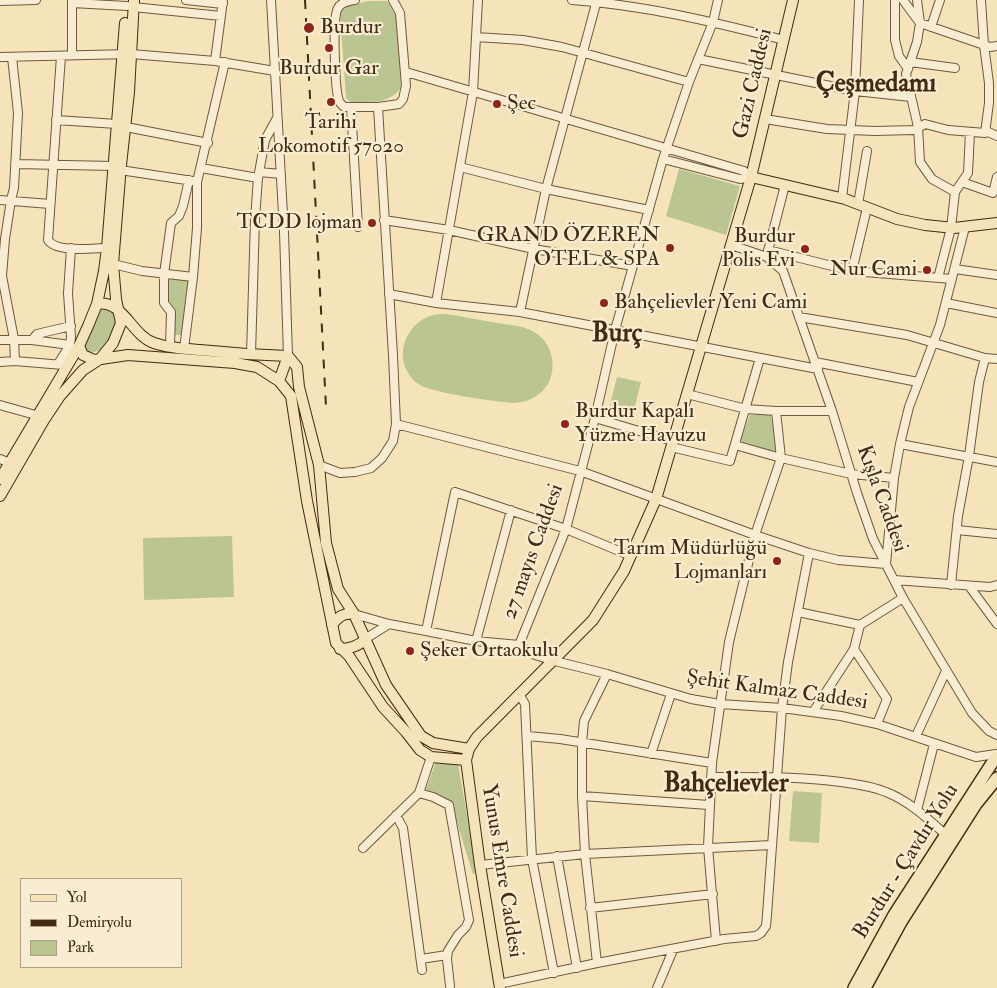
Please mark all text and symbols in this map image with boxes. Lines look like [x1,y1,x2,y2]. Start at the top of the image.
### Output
place label: Burdur [320,15,381,41]
marker: Burdur [302,21,316,35]
street label: Gazi Caddesi [729,26,779,142]
marker: Burdur Gar [323,42,335,54]
place label: Burdur Gar [279,56,379,82]
district label: Çeşmedamı [816,69,936,101]
place label: Şec [507,91,536,117]
marker: Tarihi Lokomotif 57020 [325,96,337,108]
marker: Şec [491,98,503,110]
place label: Tarihi Lokomotif 57020 [258,110,404,160]
place label: TCDD lojman [237,210,362,236]
marker: TCDD lojman [366,217,378,229]
place label: GRAND ÖZEREN OTEL & SPA [477,223,660,273]
place label: Burdur Polis Evi [721,224,795,274]
marker: GRAND ÖZEREN OTEL & SPA [664,242,676,254]
marker: Burdur Polis Evi [799,243,811,255]
place label: Nur Cami [830,257,917,283]
marker: Nur Cami [921,264,933,276]
place label: Bahçelievler Yeni Cami [614,290,807,316]
marker: Bahçelievler Yeni Cami [598,297,610,309]
district label: Burç [592,319,642,351]
place label: Burdur Kapalı Yüzme Havuzu [575,399,706,449]
marker: Burdur Kapalı Yüzme Havuzu [559,418,571,430]
street label: Kışla Caddesi [850,442,912,556]
street label: 27 mayıs Caddesi [498,481,570,623]
place label: Tarım Müdürlüğü Lojmanları [614,536,767,586]
marker: Tarım Müdürlüğü Lojmanları [771,555,783,567]
place label: Şeker Ortaokulu [420,638,559,664]
marker: Şeker Ortaokulu [404,645,416,657]
street label: Şehit Kalmaz Caddesi [685,666,869,716]
district label: Bahçelievler [663,769,789,801]
street label: Burdur - Çavdır Yolu [849,780,965,944]
street label: Yunus Emre Caddesi [475,782,527,960]
legend [20,878,182,968]
text: Yol [67,888,87,907]
text: Demiryolu [67,913,132,932]
text: Park [67,938,94,957]

